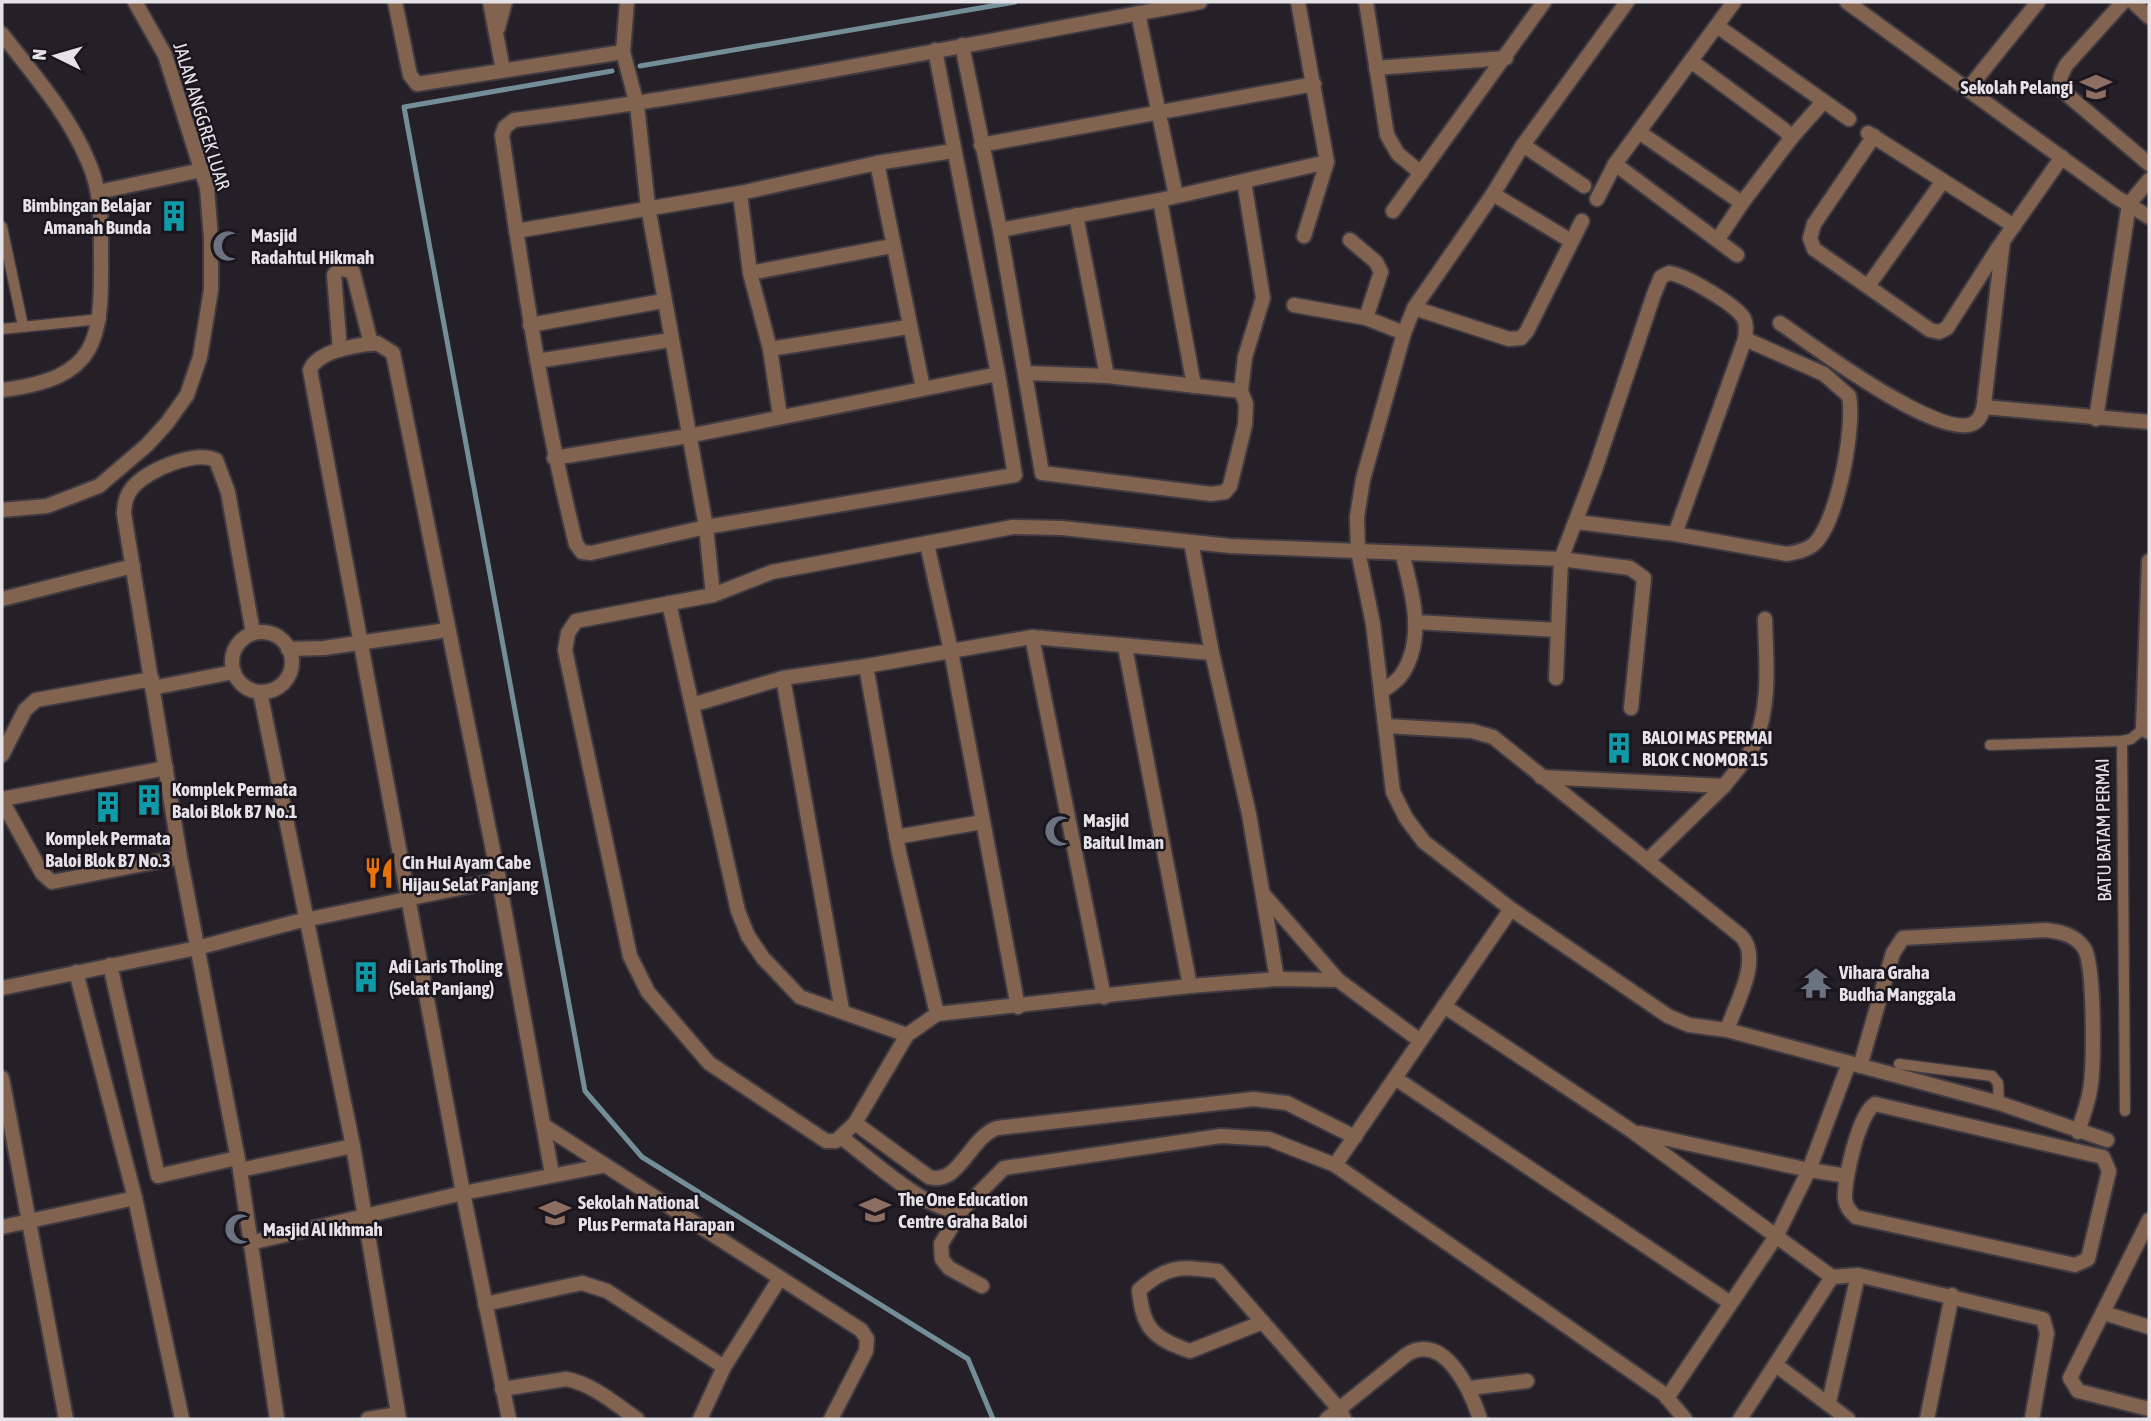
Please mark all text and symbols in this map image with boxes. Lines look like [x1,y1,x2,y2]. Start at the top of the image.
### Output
north arrow [21,21,91,91]
street label: JALAN ANGGREK LUAR [169,39,235,193]
text: N [28,48,51,61]
school or university icon: Sekolah Pelangi [2079,70,2113,104]
place label: Sekolah Pelangi [1960,76,2073,98]
place label: Bimbingan Belajar Amanah Bunda [23,194,151,238]
building icon: Bimbingan Belajar Amanah Bunda [157,199,191,233]
place label: Masjid Radahtul Hikmah [251,224,374,268]
mosque icon: Masjid Radahtul Hikmah [211,229,245,263]
place label: BALOI MAS PERMAI BLOK C NOMOR 15 [1642,726,1772,770]
building icon: BALOI MAS PERMAI BLOK C NOMOR 15 [1602,731,1636,765]
street label: BATU BATAM PERMAI [2091,758,2115,902]
place label: Komplek Permata Baloi Blok B7 No.1 [172,778,297,822]
building icon: Komplek Permata Baloi Blok B7 No.1 [132,783,166,817]
building icon: Komplek Permata Baloi Blok B7 No.3 [91,790,125,824]
place label: Masjid Baitul Iman [1083,809,1164,853]
mosque icon: Masjid Baitul Iman [1043,814,1077,848]
place label: Komplek Permata Baloi Blok B7 No.3 [45,827,171,871]
place label: Cin Hui Ayam Cabe Hijau Selat Panjang [402,851,539,895]
restaurant icon: Cin Hui Ayam Cabe Hijau Selat Panjang [362,856,396,890]
place label: Adi Laris Tholing (Selat Panjang) [388,955,503,999]
building icon: Adi Laris Tholing (Selat Panjang) [349,960,383,994]
place label: Vihara Graha Budha Manggala [1838,961,1956,1005]
temple icon: Vihara Graha Budha Manggala [1799,966,1833,1000]
place label: The One Education Centre Graha Baloi [898,1188,1028,1232]
place label: Sekolah National Plus Permata Harapan [578,1191,735,1235]
school or university icon: The One Education Centre Graha Baloi [858,1193,892,1227]
school or university icon: Sekolah National Plus Permata Harapan [538,1196,572,1230]
mosque icon: Masjid Al Ikhmah [223,1212,257,1246]
place label: Masjid Al Ikhmah [263,1218,383,1240]

